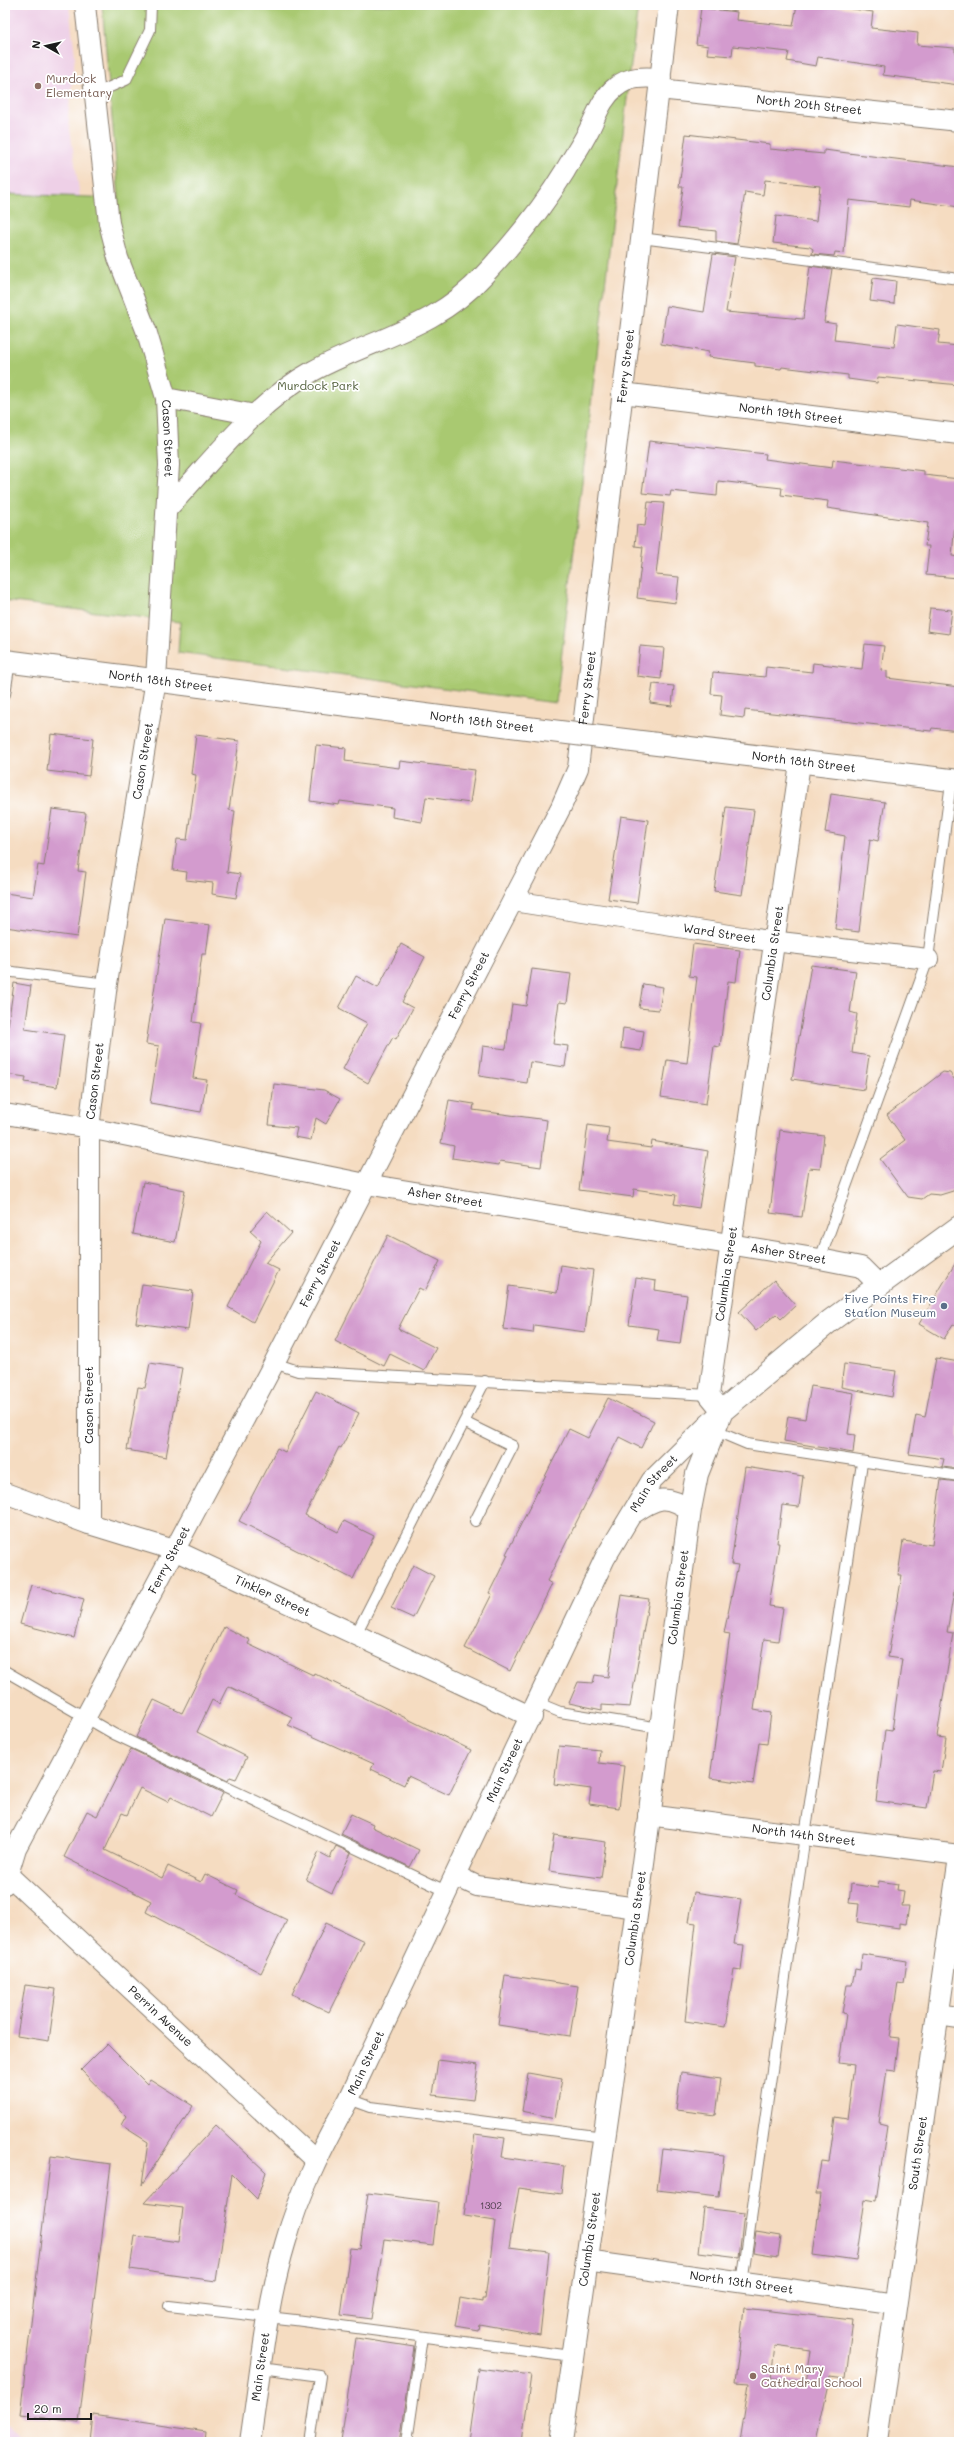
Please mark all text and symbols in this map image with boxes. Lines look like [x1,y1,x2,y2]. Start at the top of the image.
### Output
north arrow [26,26,66,66]
text: N [28,39,44,50]
place label: Murdock Elementary [46,70,112,100]
marker: Murdock Elementary [33,81,43,91]
street label: North 20th Street [756,90,863,118]
street label: Ferry Street [613,328,637,404]
park label: Murdock Park [277,377,359,393]
street label: North 19th Street [738,398,844,427]
street label: Cason Street [159,399,178,478]
street label: Ferry Street [574,650,599,726]
street label: North 18th Street [108,665,214,695]
street label: North 18th Street [429,707,535,735]
street label: Cason Street [128,721,156,800]
street label: North 18th Street [751,747,857,775]
street label: Columbia Street [757,904,786,1002]
street label: Ward Street [682,919,757,946]
street label: Ferry Street [444,948,492,1022]
street label: Cason Street [81,1041,107,1120]
street label: Asher Street [406,1182,484,1210]
street label: Columbia Street [711,1225,740,1322]
street label: Ferry Street [295,1236,344,1310]
street label: Asher Street [750,1239,828,1267]
place label: Five Points Fire Station Museum [844,1290,936,1320]
marker: Five Points Fire Station Museum [939,1301,949,1311]
street label: Cason Street [80,1366,96,1444]
street label: Main Street [625,1450,680,1515]
street label: Ferry Street [144,1523,193,1596]
street label: Columbia Street [663,1548,692,1646]
street label: Tinkler Street [232,1570,313,1620]
street label: Main Street [482,1735,526,1804]
street label: North 14th Street [751,1819,857,1849]
street label: Columbia Street [620,1870,649,1967]
street label: Perrin Avenue [125,1982,197,2050]
street label: Main Street [343,2028,387,2097]
street label: South Street [904,2115,930,2191]
street label: Columbia Street [574,2190,604,2287]
house number: 1302 [480,2198,502,2212]
street label: North 13th Street [689,2266,795,2297]
street label: Main Street [247,2331,273,2402]
place label: Saint Mary Cathedral School [761,2360,862,2390]
marker: Saint Mary Cathedral School [748,2371,758,2381]
scale bar [28,2395,91,2421]
text: 20 m [34,2400,62,2416]

